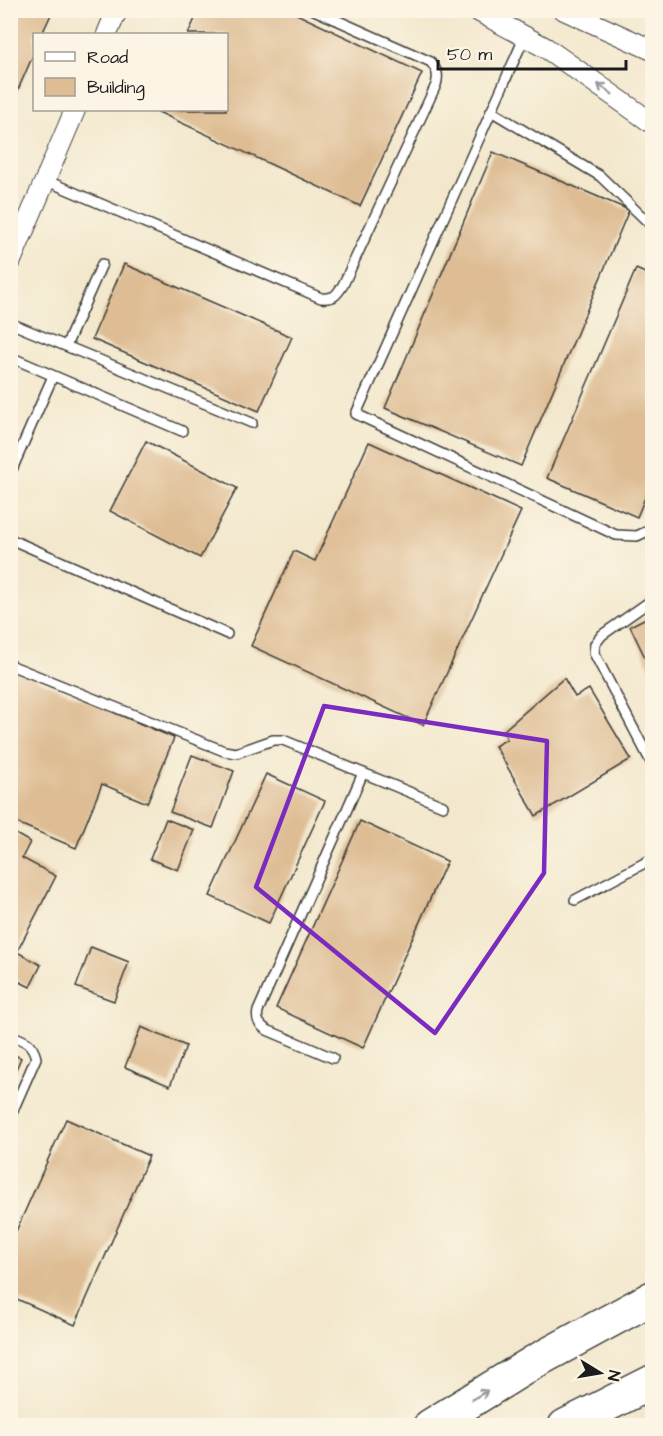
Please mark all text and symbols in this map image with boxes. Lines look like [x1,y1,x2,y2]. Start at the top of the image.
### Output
legend [33,33,228,111]
scale bar [438,33,626,71]
text: 50 m [447,42,492,67]
text: Road [87,45,128,70]
text: Building [87,75,145,101]
one-way arrow [597,83,613,95]
north arrow [570,1343,630,1403]
text: N [602,1369,625,1383]
one-way arrow [471,1389,488,1401]

